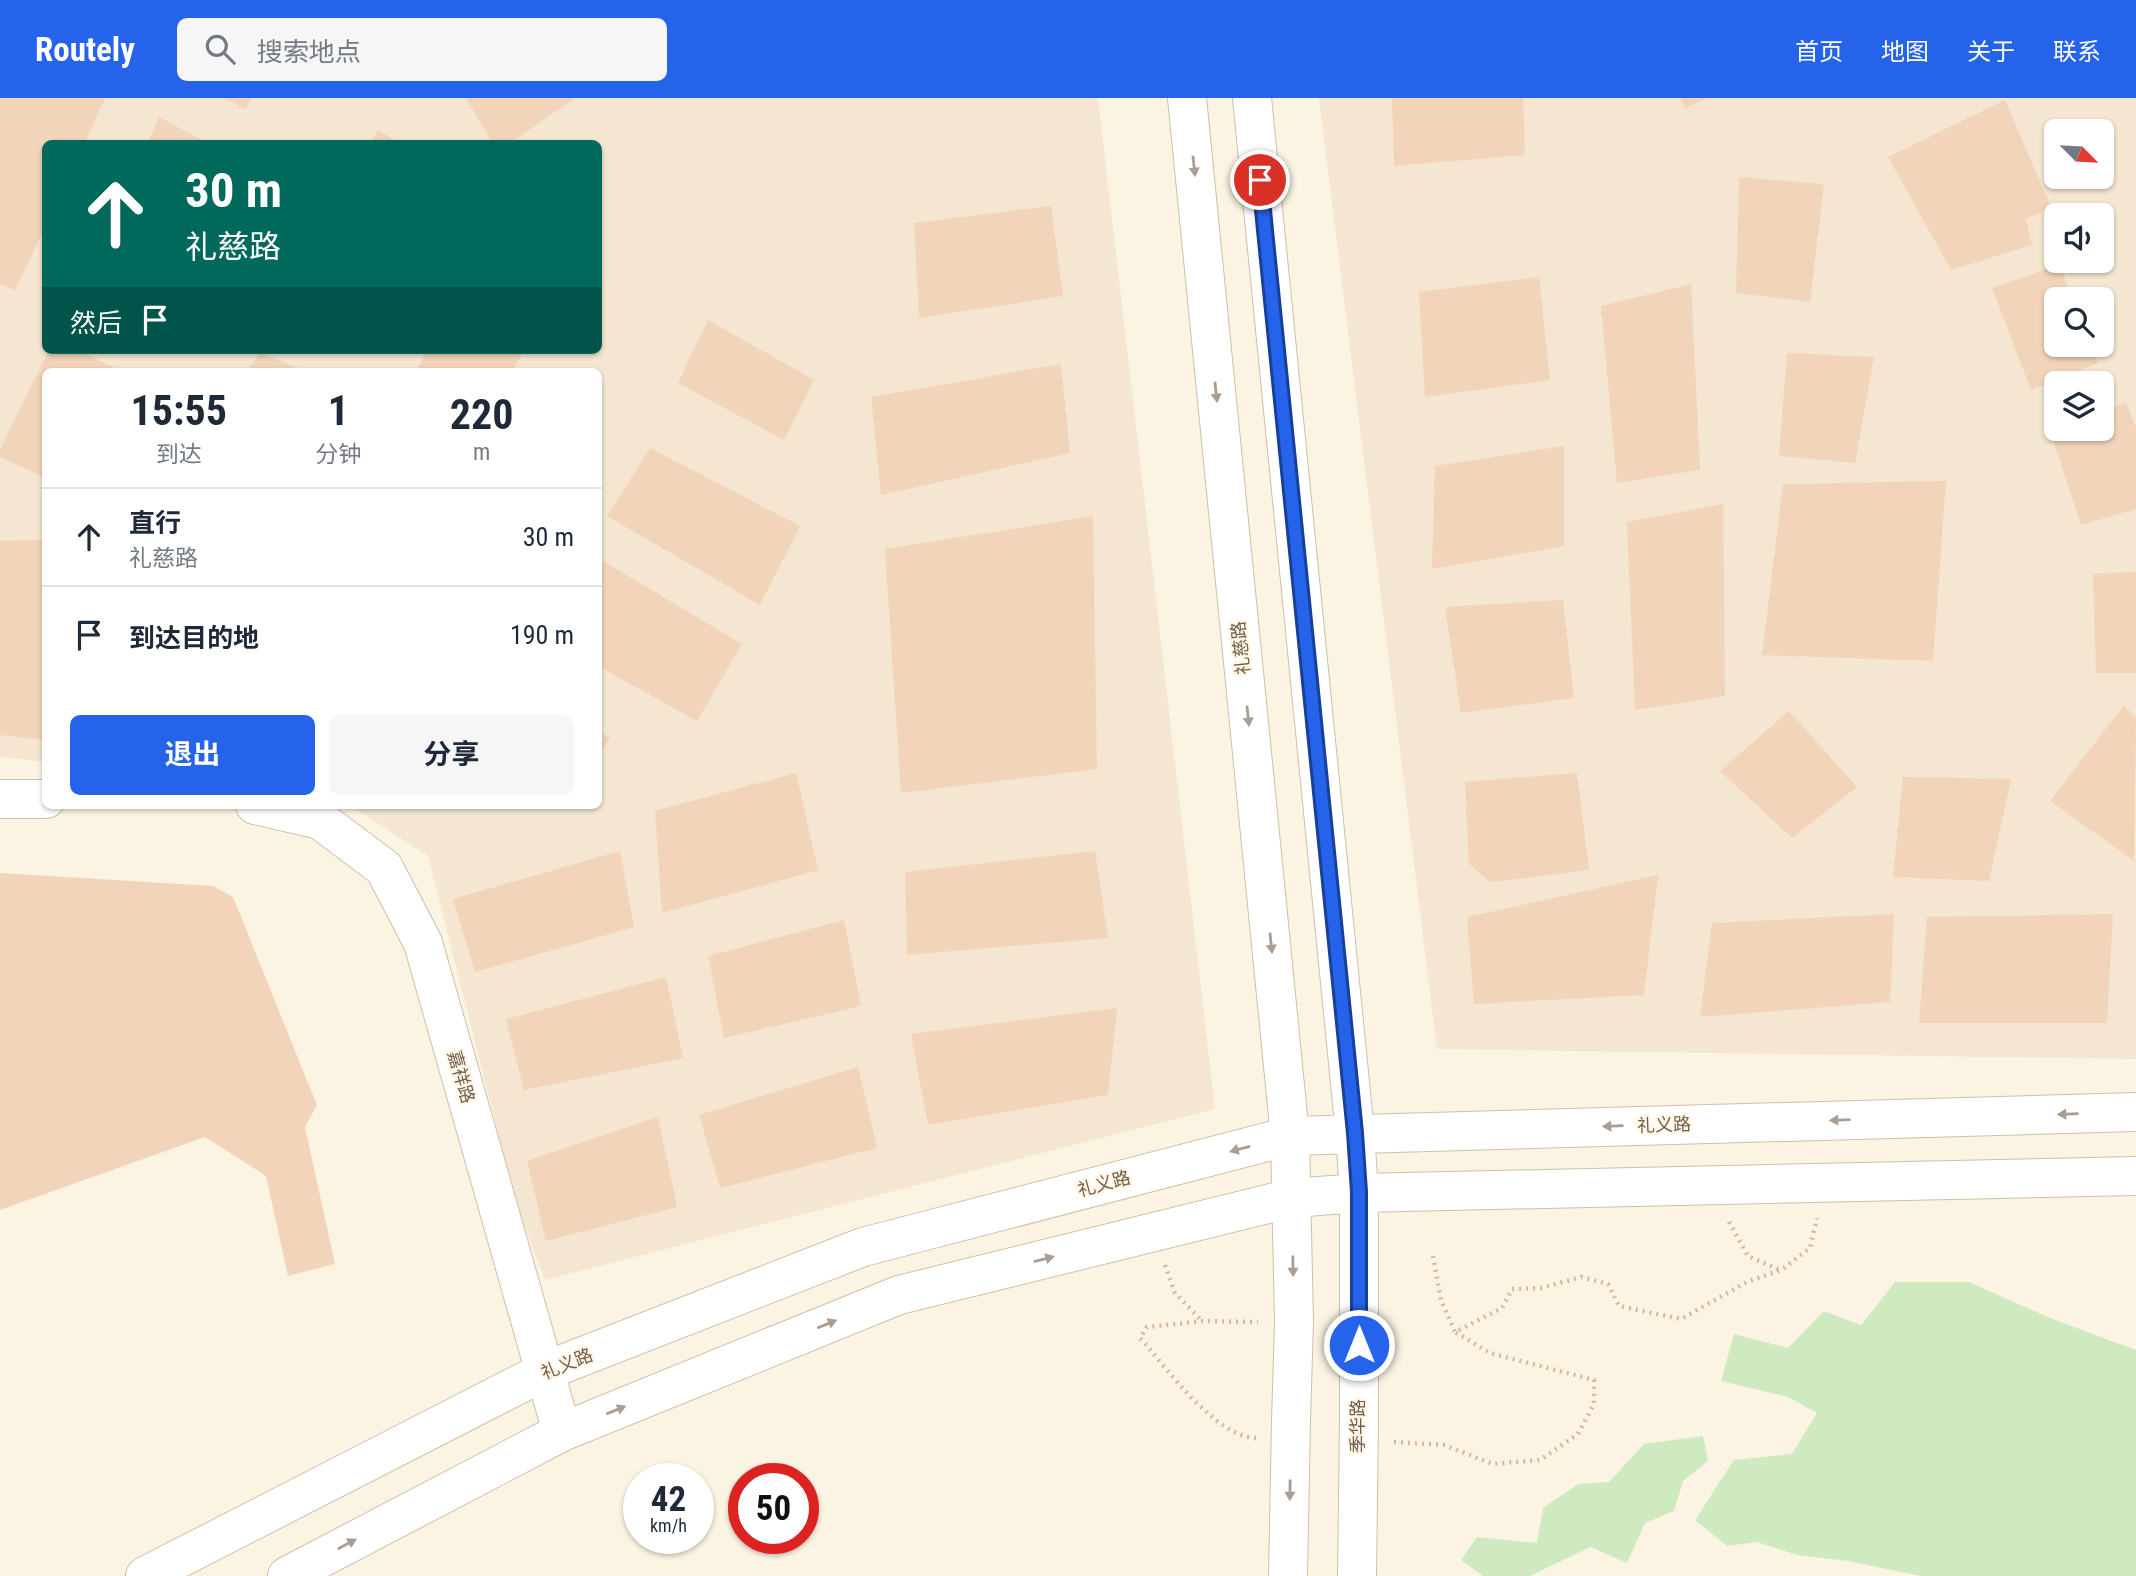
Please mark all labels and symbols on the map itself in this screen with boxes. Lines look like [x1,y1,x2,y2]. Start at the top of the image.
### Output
north arrow [2044,119,2114,189]
pin [1230,150,1290,210]
one-way arrow [1189,155,1200,177]
one-way arrow [1211,382,1222,404]
street label: 礼慈路 [1227,620,1254,676]
one-way arrow [1243,705,1254,727]
one-way arrow [1265,932,1276,954]
street label: 嘉祥路 [444,1048,479,1106]
one-way arrow [2057,1108,2079,1120]
street label: 礼义路 [1637,1113,1691,1136]
one-way arrow [1829,1114,1851,1126]
one-way arrow [1602,1120,1624,1132]
one-way arrow [1229,1144,1250,1154]
street label: 礼义路 [1075,1166,1133,1201]
one-way arrow [1034,1254,1056,1265]
one-way arrow [1287,1255,1299,1277]
position arrow [1322,1308,1396,1382]
one-way arrow [817,1319,838,1330]
street label: 礼义路 [538,1344,596,1383]
street label: 季华路 [1347,1399,1368,1453]
one-way arrow [606,1405,627,1416]
speed limit sign: 50 [728,1463,819,1554]
one-way arrow [1284,1479,1295,1501]
one-way arrow [337,1539,357,1550]

